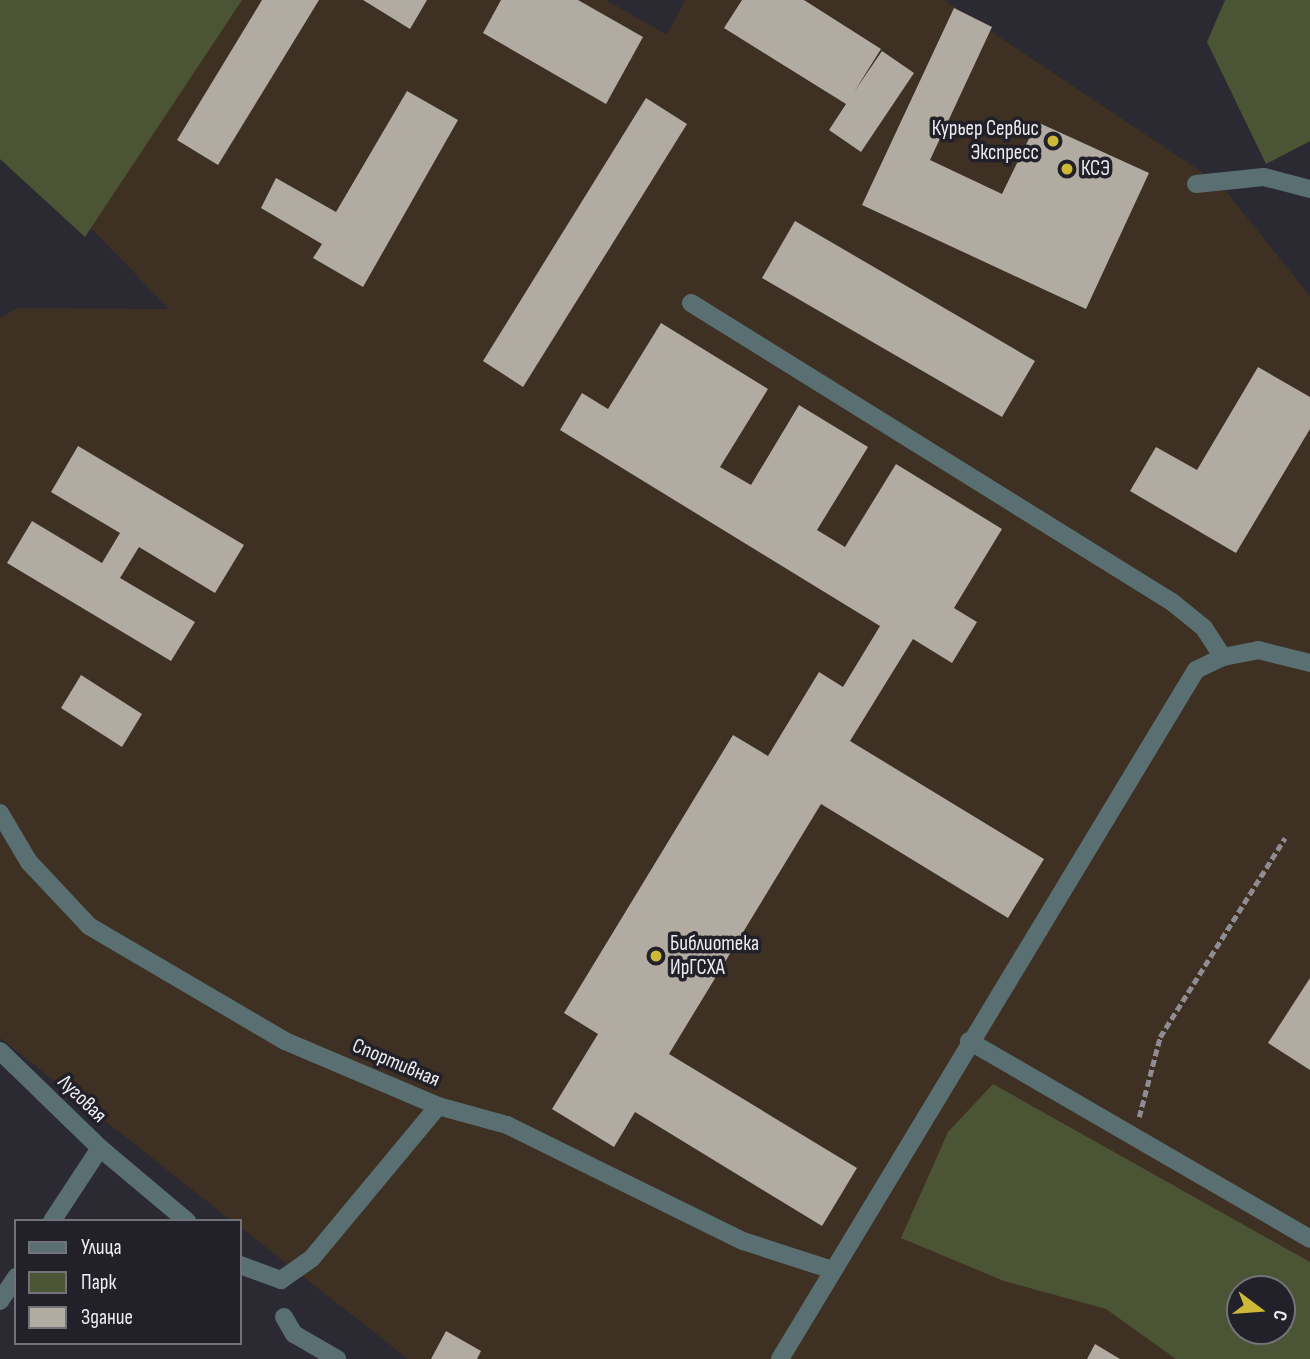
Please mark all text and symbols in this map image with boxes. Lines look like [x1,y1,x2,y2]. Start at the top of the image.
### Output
place label: Курьер Сервис Экспресс [932,116,1039,166]
marker: Курьер Сервис Экспресс [1045,133,1061,149]
place label: КСЭ [1081,156,1110,182]
marker: КСЭ [1059,161,1075,177]
place label: Библиотека ИрГСХА [670,931,759,981]
marker: Библиотека ИрГСХА [648,948,664,964]
street label: Спортивная [348,1033,444,1093]
street label: Луговая [52,1070,112,1128]
legend [14,1219,242,1345]
text: Улица [81,1235,122,1260]
text: Парк [81,1270,116,1295]
north arrow [1226,1275,1296,1345]
text: Здание [81,1305,133,1330]
text: С [1267,1308,1292,1323]

